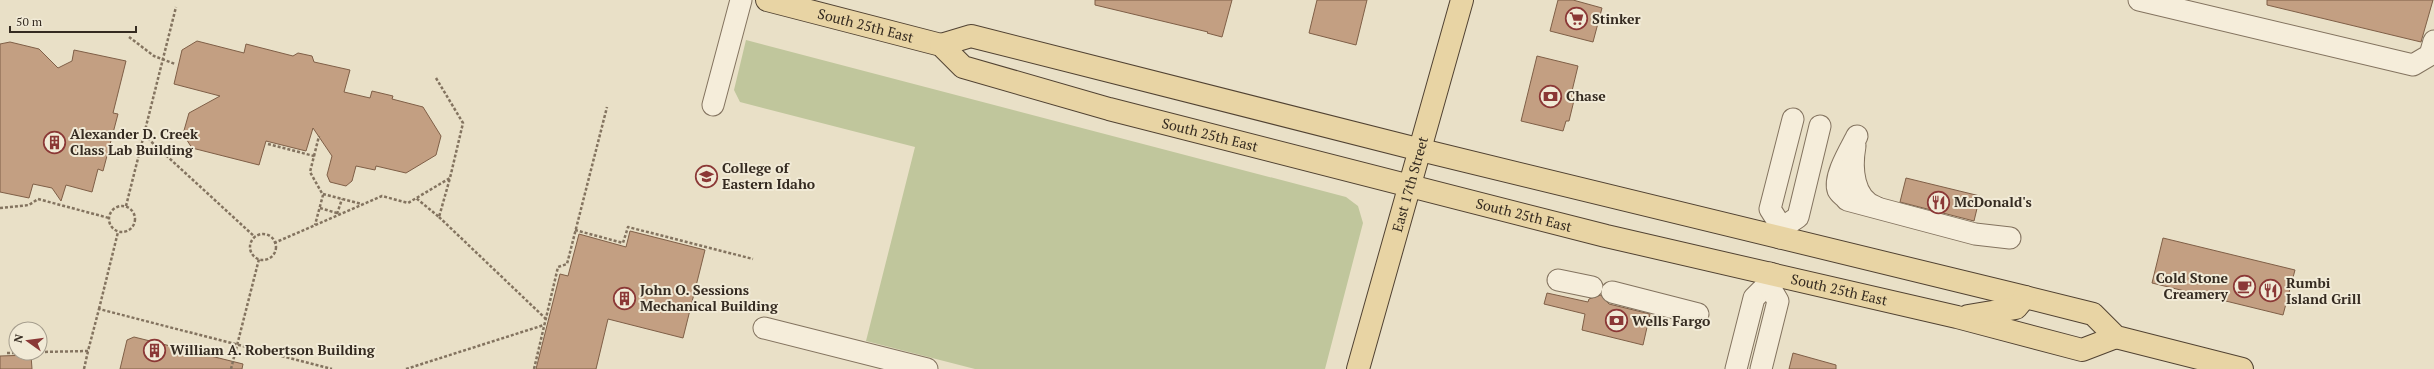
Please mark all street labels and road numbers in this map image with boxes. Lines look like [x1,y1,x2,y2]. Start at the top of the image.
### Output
street label: South 25th East [816,4,917,47]
street label: South 25th East [1160,113,1261,156]
street label: East 17th Street [1387,133,1432,234]
street label: South 25th East [1474,193,1575,236]
street label: South 25th East [1789,269,1890,310]

